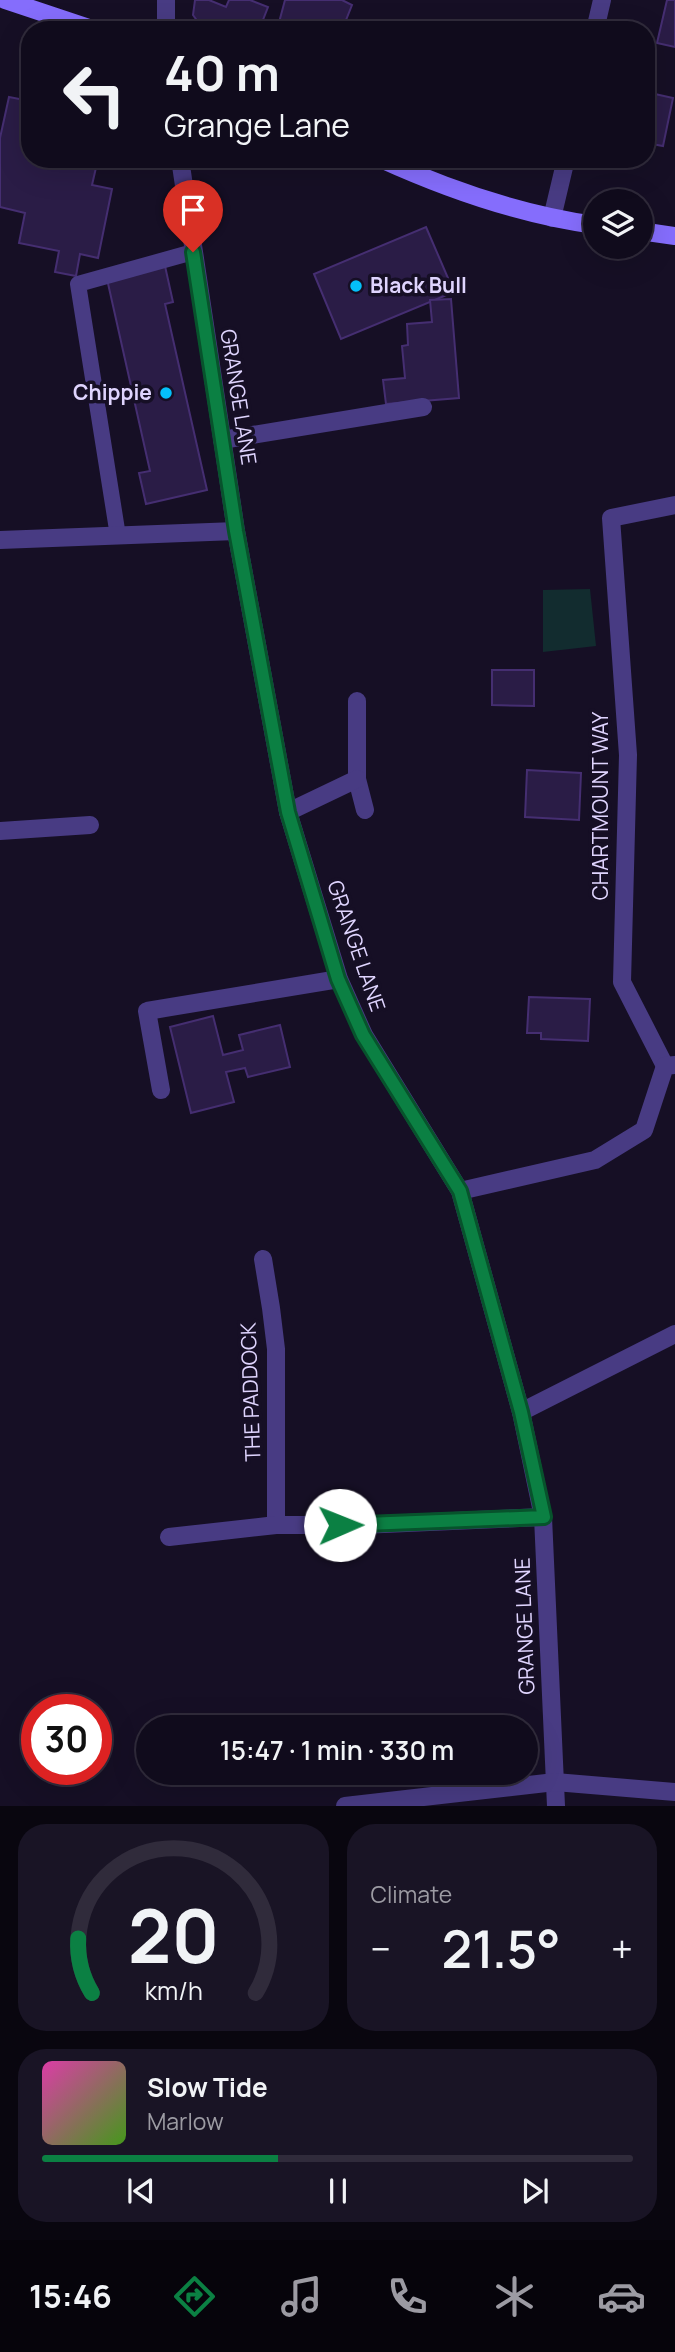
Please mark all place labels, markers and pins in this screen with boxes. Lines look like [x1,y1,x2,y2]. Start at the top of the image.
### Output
pin [163,180,223,252]
place label: Black Bull [370,271,467,299]
marker: Black Bull [348,278,364,294]
place label: Chippie [73,378,152,406]
marker: Chippie [158,385,174,401]

